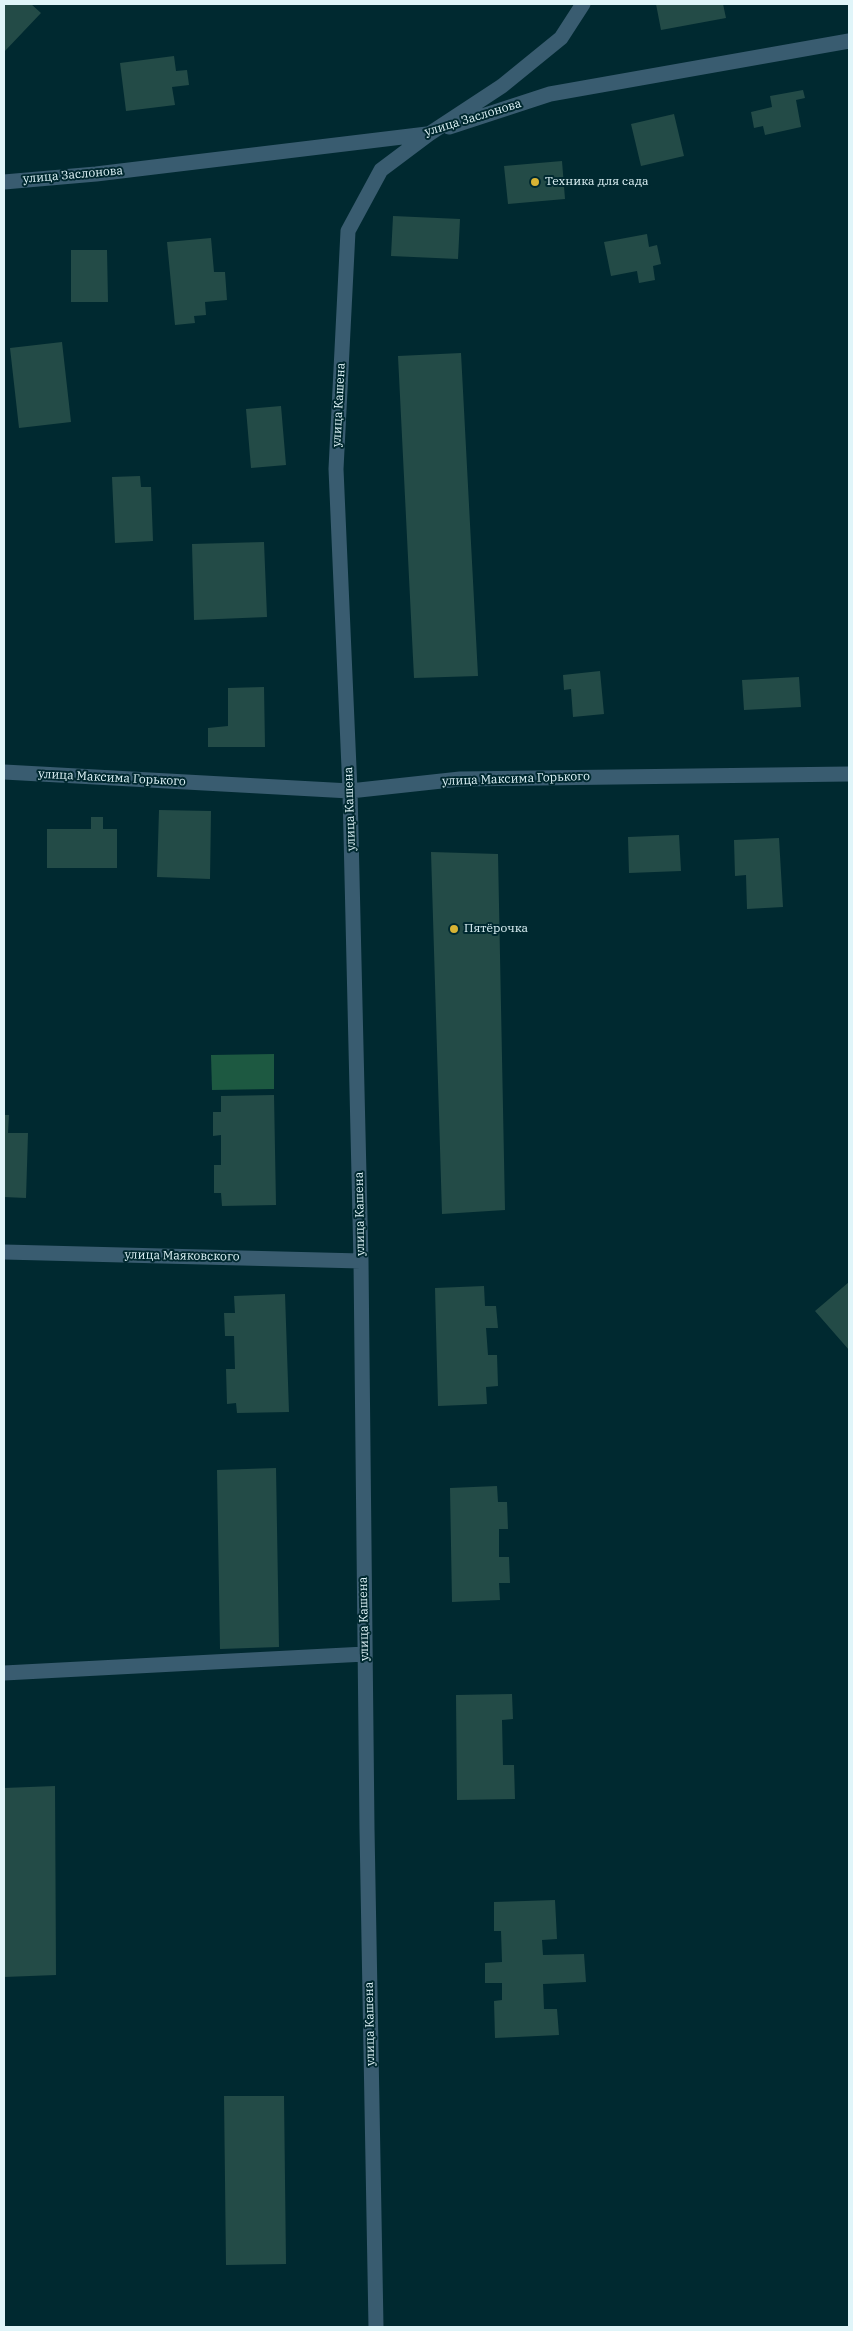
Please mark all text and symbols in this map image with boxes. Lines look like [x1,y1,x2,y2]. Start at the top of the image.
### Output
street label: улица Заслонова [423,96,523,140]
street label: улица Заслонова [22,163,124,187]
place label: Техника для сада [545,175,649,189]
marker: Техника для сада [529,176,541,188]
street label: улица Кашена [330,363,348,447]
street label: улица Максима Горького [38,767,186,789]
street label: улица Кашена [341,767,359,851]
street label: улица Максима Горького [442,769,590,789]
place label: Пятёрочка [464,922,528,936]
marker: Пятёрочка [448,923,460,935]
street label: улица Кашена [352,1172,368,1256]
street label: улица Маяковского [124,1248,240,1264]
street label: улица Кашена [356,1577,372,1661]
street label: улица Кашена [362,1982,378,2066]

